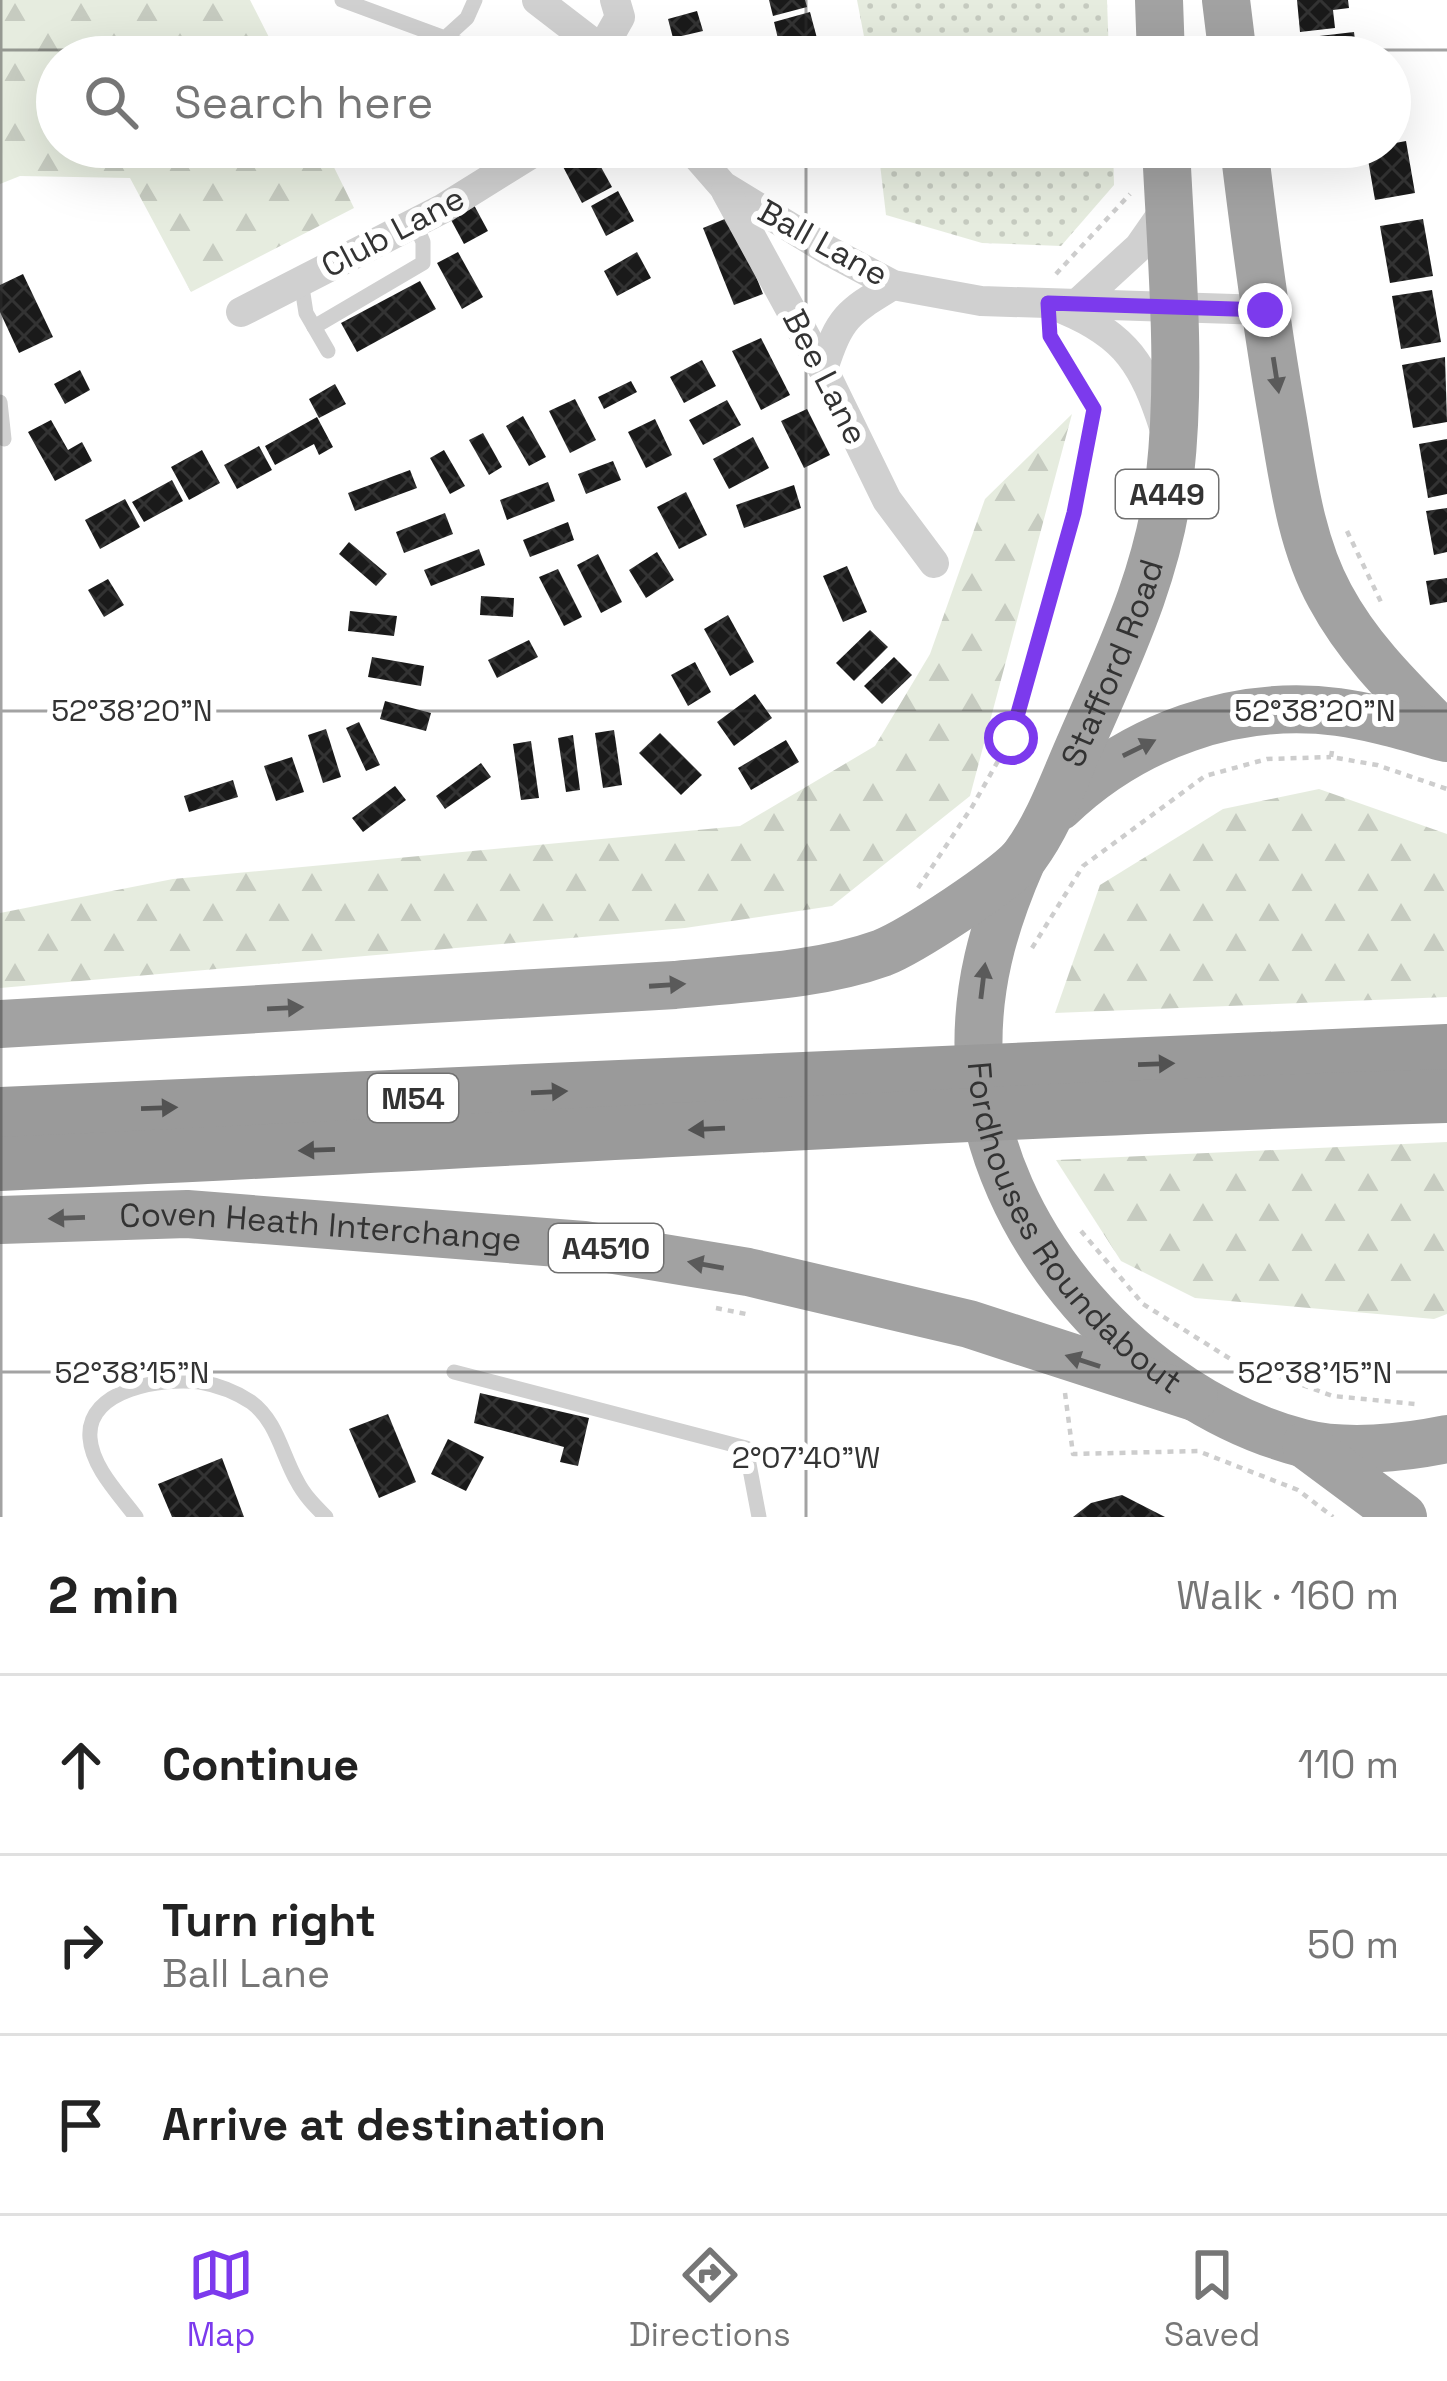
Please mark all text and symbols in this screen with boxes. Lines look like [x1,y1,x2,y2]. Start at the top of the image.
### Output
search box [36,36,1411,168]
icon: search [78,69,144,135]
text: Search here [174,74,433,131]
street label: Club Lane [314,177,472,287]
street label: Ball Lane [751,190,895,296]
route end [1238,283,1292,337]
street label: Bee Lane [773,302,877,452]
one-way arrow [1267,357,1285,395]
road number: A449 [1116,470,1218,518]
street label: Stafford Road [1052,554,1173,773]
text: 52°38'20"N [51,691,213,730]
text: 52°38'20"N [1234,691,1396,730]
route start [984,711,1038,765]
one-way arrow [1122,739,1157,759]
one-way arrow [974,962,993,999]
one-way arrow [649,975,686,994]
one-way arrow [267,998,305,1017]
one-way arrow [1137,1054,1175,1073]
street label: Fordhouses Roundabout [958,1060,1190,1403]
road number: M54 [368,1074,458,1122]
one-way arrow [531,1082,569,1101]
one-way arrow [141,1098,179,1117]
one-way arrow [687,1120,725,1139]
one-way arrow [298,1141,336,1160]
street label: Coven Heath Interchange [119,1192,523,1261]
one-way arrow [47,1209,85,1228]
road number: A4510 [549,1224,663,1272]
one-way arrow [686,1256,724,1274]
one-way arrow [1064,1351,1101,1370]
text: 52°38'15"N [55,1353,209,1392]
text: 52°38'15"N [1238,1353,1392,1392]
text: 2°07'40"W [732,1438,880,1477]
text: 2 min [48,1563,180,1628]
text: Walk · 160 m [1176,1571,1399,1620]
icon: ahead [48,1732,114,1798]
text: Continue [162,1736,359,1793]
text: 110 m [1298,1740,1399,1789]
text: Turn right [162,1892,376,1949]
icon: right [48,1912,114,1978]
text: 50 m [1307,1920,1399,1969]
text: Ball Lane [162,1949,330,1998]
icon: arrive [48,2092,114,2158]
text: Arrive at destination [162,2096,606,2153]
tab: Map [187,2242,255,2356]
tab: Directions [629,2242,791,2356]
tab: Saved [1164,2242,1260,2356]

